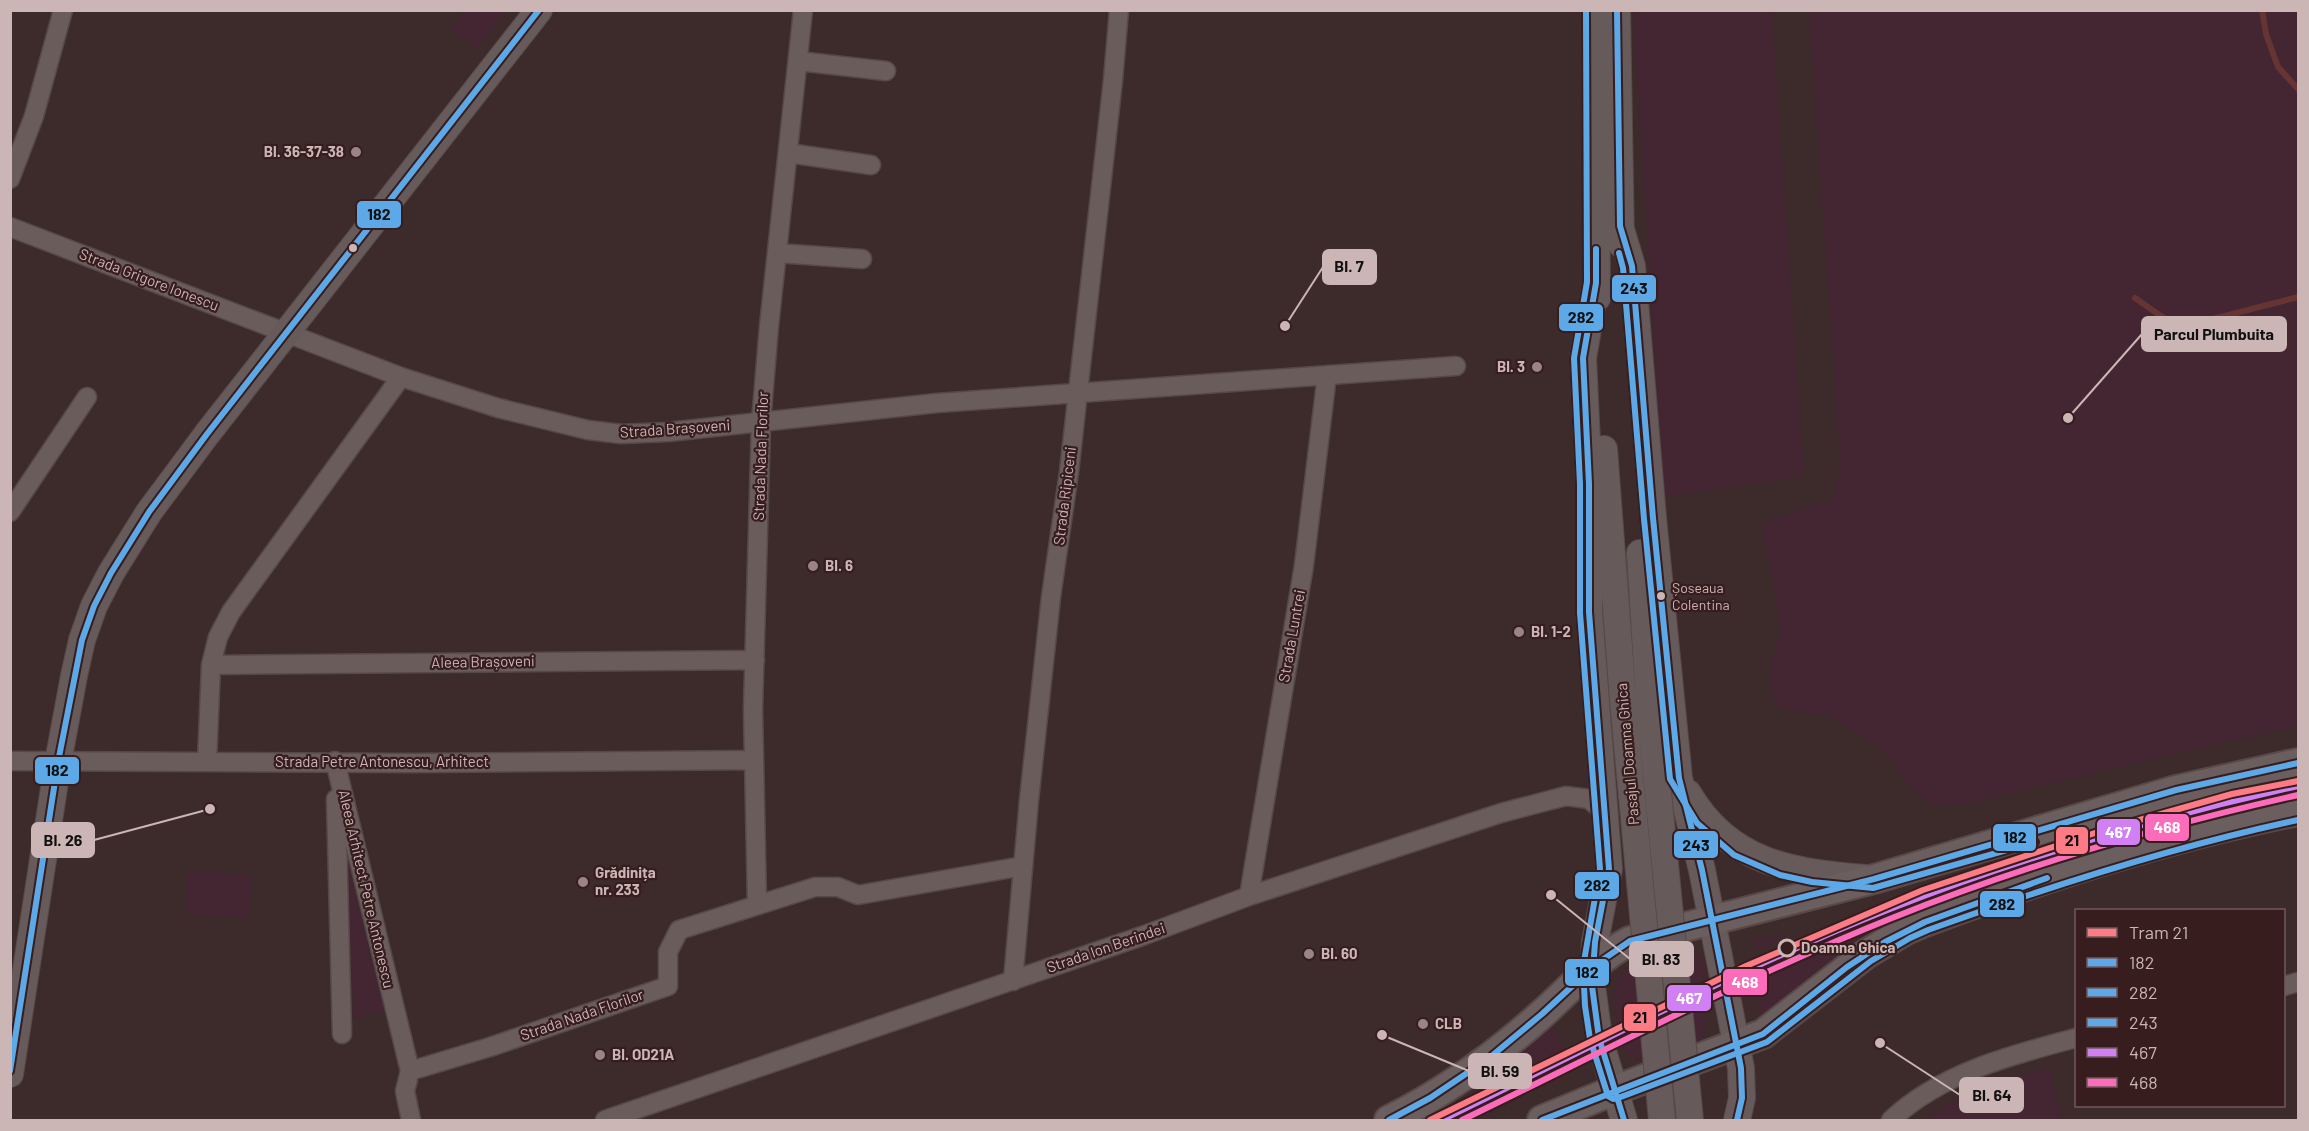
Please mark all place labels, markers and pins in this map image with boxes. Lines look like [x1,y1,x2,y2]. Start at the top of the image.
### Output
place label: Bl. 36-37-38 [264,142,344,160]
marker: Bl. 36-37-38 [349,145,363,159]
unlabelled marker [347,242,359,254]
callout: Bl. 7 [1323,250,1376,284]
callout: Parcul Plumbuita [2142,317,2286,351]
place label: Bl. 3 [1497,357,1525,375]
marker: Bl. 3 [1530,360,1544,374]
place label: Bl. 6 [825,556,853,574]
marker: Bl. 6 [806,559,820,573]
place label: Șoseaua Colentina [1672,579,1730,613]
marker: Șoseaua Colentina [1655,590,1667,602]
place label: Bl. 1-2 [1531,622,1571,640]
marker: Bl. 1-2 [1512,625,1526,639]
callout: Bl. 26 [32,823,94,857]
place label: Grădinița nr. 233 [595,863,656,898]
marker: Grădinița nr. 233 [576,875,590,889]
place label: Doamna Ghica [1801,938,1895,956]
marker: Doamna Ghica [1778,939,1796,957]
callout: Bl. 83 [1630,942,1693,976]
place label: Bl. 60 [1321,944,1358,962]
marker: Bl. 60 [1302,947,1316,961]
place label: CLB [1435,1014,1462,1032]
marker: CLB [1416,1017,1430,1031]
place label: Bl. OD21A [612,1045,674,1063]
marker: Bl. OD21A [593,1048,607,1062]
callout: Bl. 59 [1469,1054,1531,1088]
callout: Bl. 64 [1960,1078,2023,1112]

